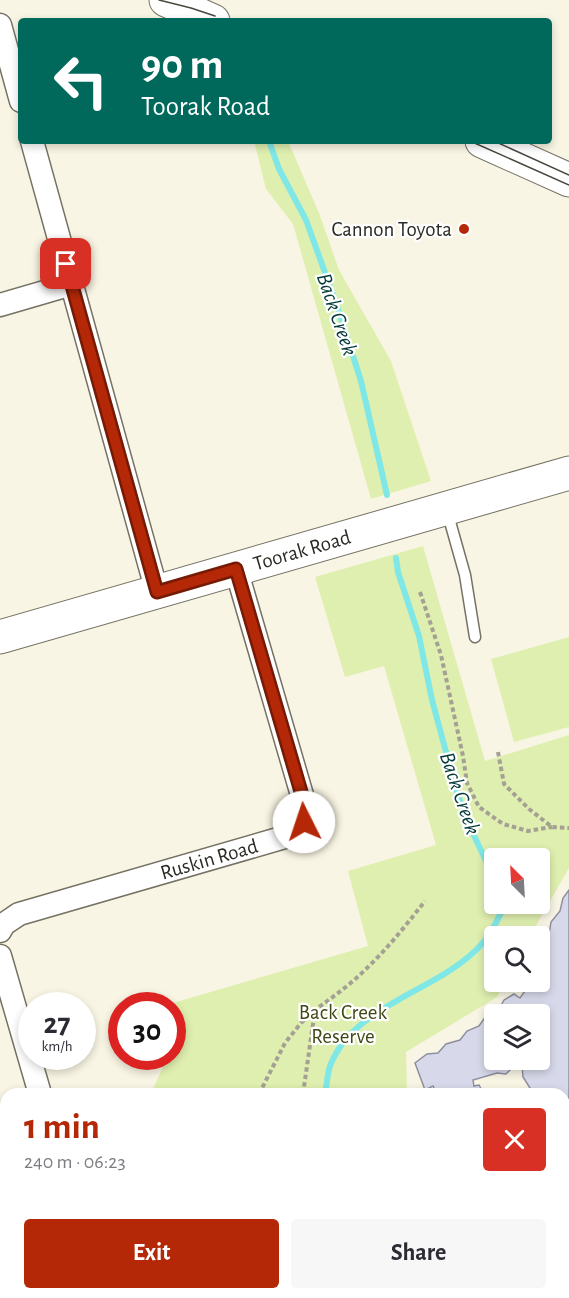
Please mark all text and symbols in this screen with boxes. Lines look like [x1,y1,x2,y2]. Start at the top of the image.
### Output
icon: left [42,42,120,120]
text: 90 m [141,44,223,86]
text: Toorak Road [141,93,270,120]
place label: Cannon Toyota [331,219,452,240]
marker: Cannon Toyota [457,222,471,236]
pin [40,238,91,289]
icon: arrive [49,247,82,280]
water label: Back Creek [313,270,361,359]
street label: Toorak Road [251,526,353,575]
water label: Back Creek [436,749,484,838]
position arrow [272,790,336,854]
street label: Ruskin Road [158,835,261,884]
north arrow [484,848,550,914]
map controls [484,848,550,1070]
button: search [484,926,550,992]
speed limit sign: 30 [108,992,186,1070]
park label: Back Creek Reserve [299,1002,388,1047]
button: layers [484,1004,550,1070]
text: 27 [43,1009,71,1039]
text: km/h [42,1039,72,1054]
button: close [483,1108,546,1171]
text: 1 min [24,1109,100,1145]
text: 240 m · 06:23 [24,1152,126,1172]
button: Exit [24,1219,279,1288]
button: Share [291,1219,546,1288]

